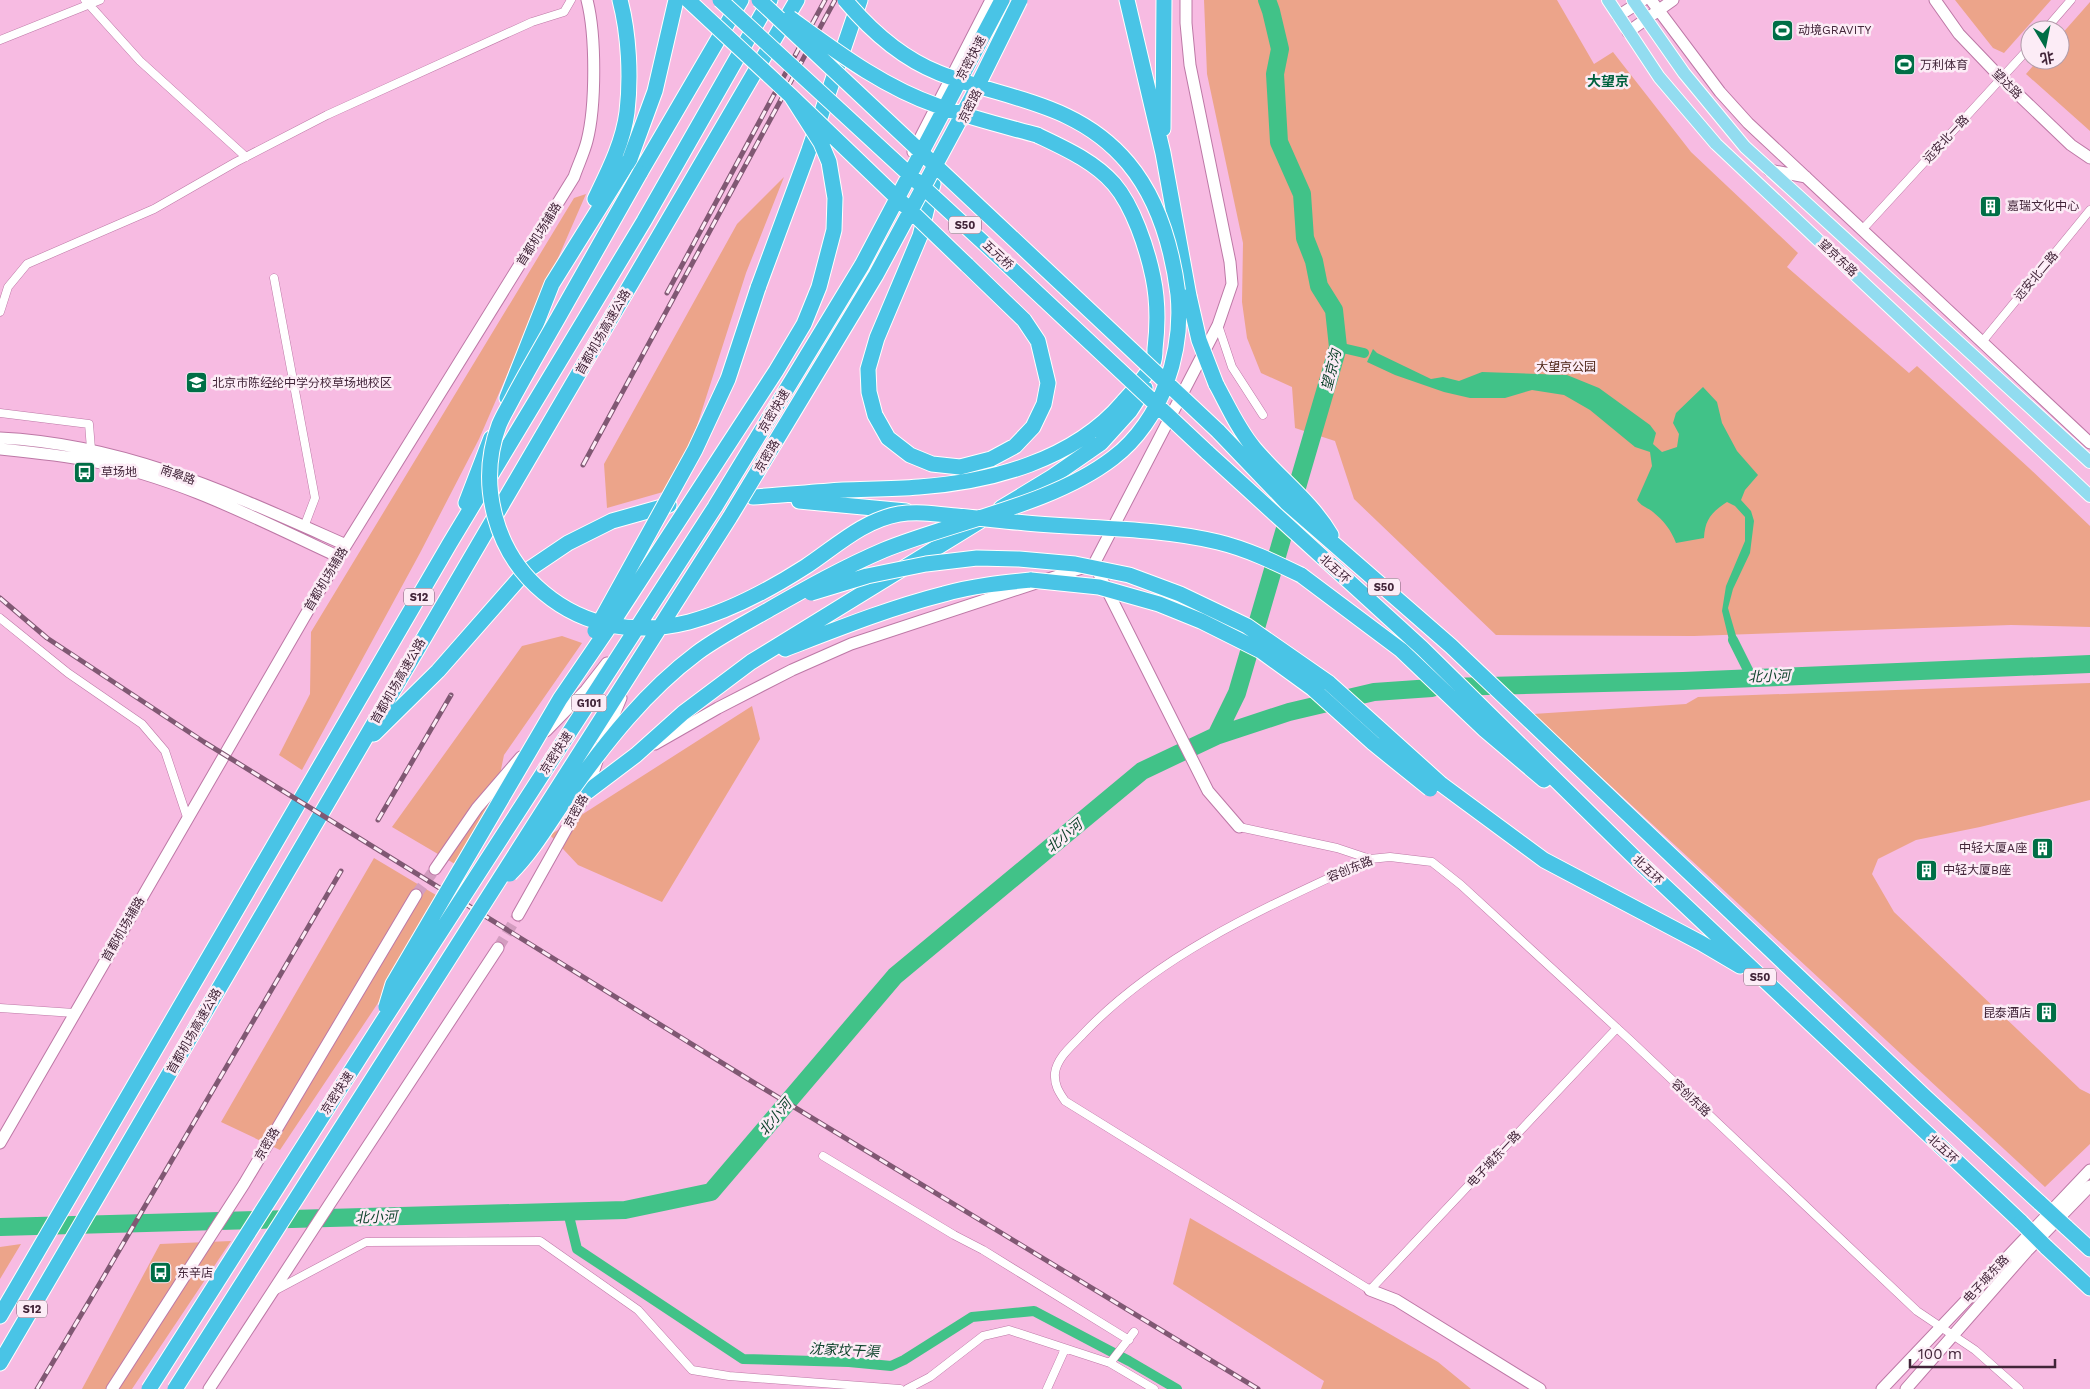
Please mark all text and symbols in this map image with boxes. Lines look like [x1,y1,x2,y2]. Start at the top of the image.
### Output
sports icon: 动境GRAVITY [1770,18,1794,42]
north arrow [2020,20,2070,70]
place label: 动境GRAVITY [1798,23,1871,37]
street label: 京密快速 [954,34,988,82]
text: 北 [2039,49,2056,67]
sports icon: 万利体育 [1892,53,1916,77]
place label: 万利体育 [1920,58,1968,72]
street label: 望达路 [1989,66,2025,102]
district label: 大望京 [1587,73,1629,89]
street label: 京密路 [956,87,984,125]
street label: 远安北一路 [1920,112,1972,166]
building icon: 嘉瑞文化中心 [1979,194,2003,218]
place label: 嘉瑞文化中心 [2007,199,2079,213]
street label: 首都机场辅路 [514,200,564,268]
road number: S50 [949,216,981,234]
street label: 望京东路 [1816,237,1860,279]
street label: 五元桥 [980,238,1016,272]
street label: 远安北二路 [2011,249,2061,303]
street label: 首都机场高速公路 [573,287,633,377]
water label: 望京沟 [1318,346,1344,392]
park label: 大望京公园 [1536,360,1596,374]
school or university icon: 北京市陈经纶中学分校草场地校区 [184,371,208,395]
place label: 北京市陈经纶中学分校草场地校区 [212,376,392,390]
street label: 京密快速 [756,387,792,435]
street label: 京密路 [752,437,782,475]
bus stop icon: 草场地 [73,460,97,484]
street label: 南皋路 [159,463,197,487]
place label: 草场地 [101,465,137,479]
street label: 首都机场辅路 [301,545,351,613]
street label: 北五环 [1317,552,1353,586]
road number: S50 [1368,578,1400,596]
road number: S12 [404,588,434,606]
street label: 首都机场高速公路 [368,636,428,726]
water label: 北小河 [1748,667,1793,685]
road number: G101 [572,694,606,711]
street label: 京密快速 [537,729,575,777]
street label: 京密路 [561,792,591,830]
water label: 北小河 [1043,814,1088,856]
building icon: 中轻大厦A座 [2031,836,2055,860]
place label: 中轻大厦A座 [1959,841,2027,855]
street label: 北五环 [1630,852,1666,888]
street label: 容创东路 [1325,854,1375,884]
building icon: 中轻大厦B座 [1915,858,1939,882]
place label: 中轻大厦B座 [1943,863,2011,877]
street label: 首都机场辅路 [99,894,147,964]
road number: S50 [1744,969,1776,986]
street label: 首都机场高速公路 [164,986,224,1076]
building icon: 昆泰酒店 [2035,1001,2059,1025]
place label: 昆泰酒店 [1983,1006,2031,1020]
street label: 京密快速 [318,1069,356,1117]
street label: 容创东路 [1669,1077,1713,1119]
water label: 北小河 [755,1093,797,1138]
street label: 京密路 [252,1125,282,1163]
street label: 电子城东一路 [1464,1128,1524,1190]
street label: 北五环 [1925,1132,1961,1166]
water label: 北小河 [355,1208,400,1226]
street label: 电子城东路 [1960,1252,2012,1306]
bus stop icon: 东辛店 [149,1261,173,1285]
place label: 东辛店 [177,1266,213,1280]
road number: S12 [17,1300,47,1318]
scale bar [1910,1336,2055,1368]
water label: 沈家坟干渠 [809,1340,881,1360]
text: 100 m [1918,1345,1962,1363]

